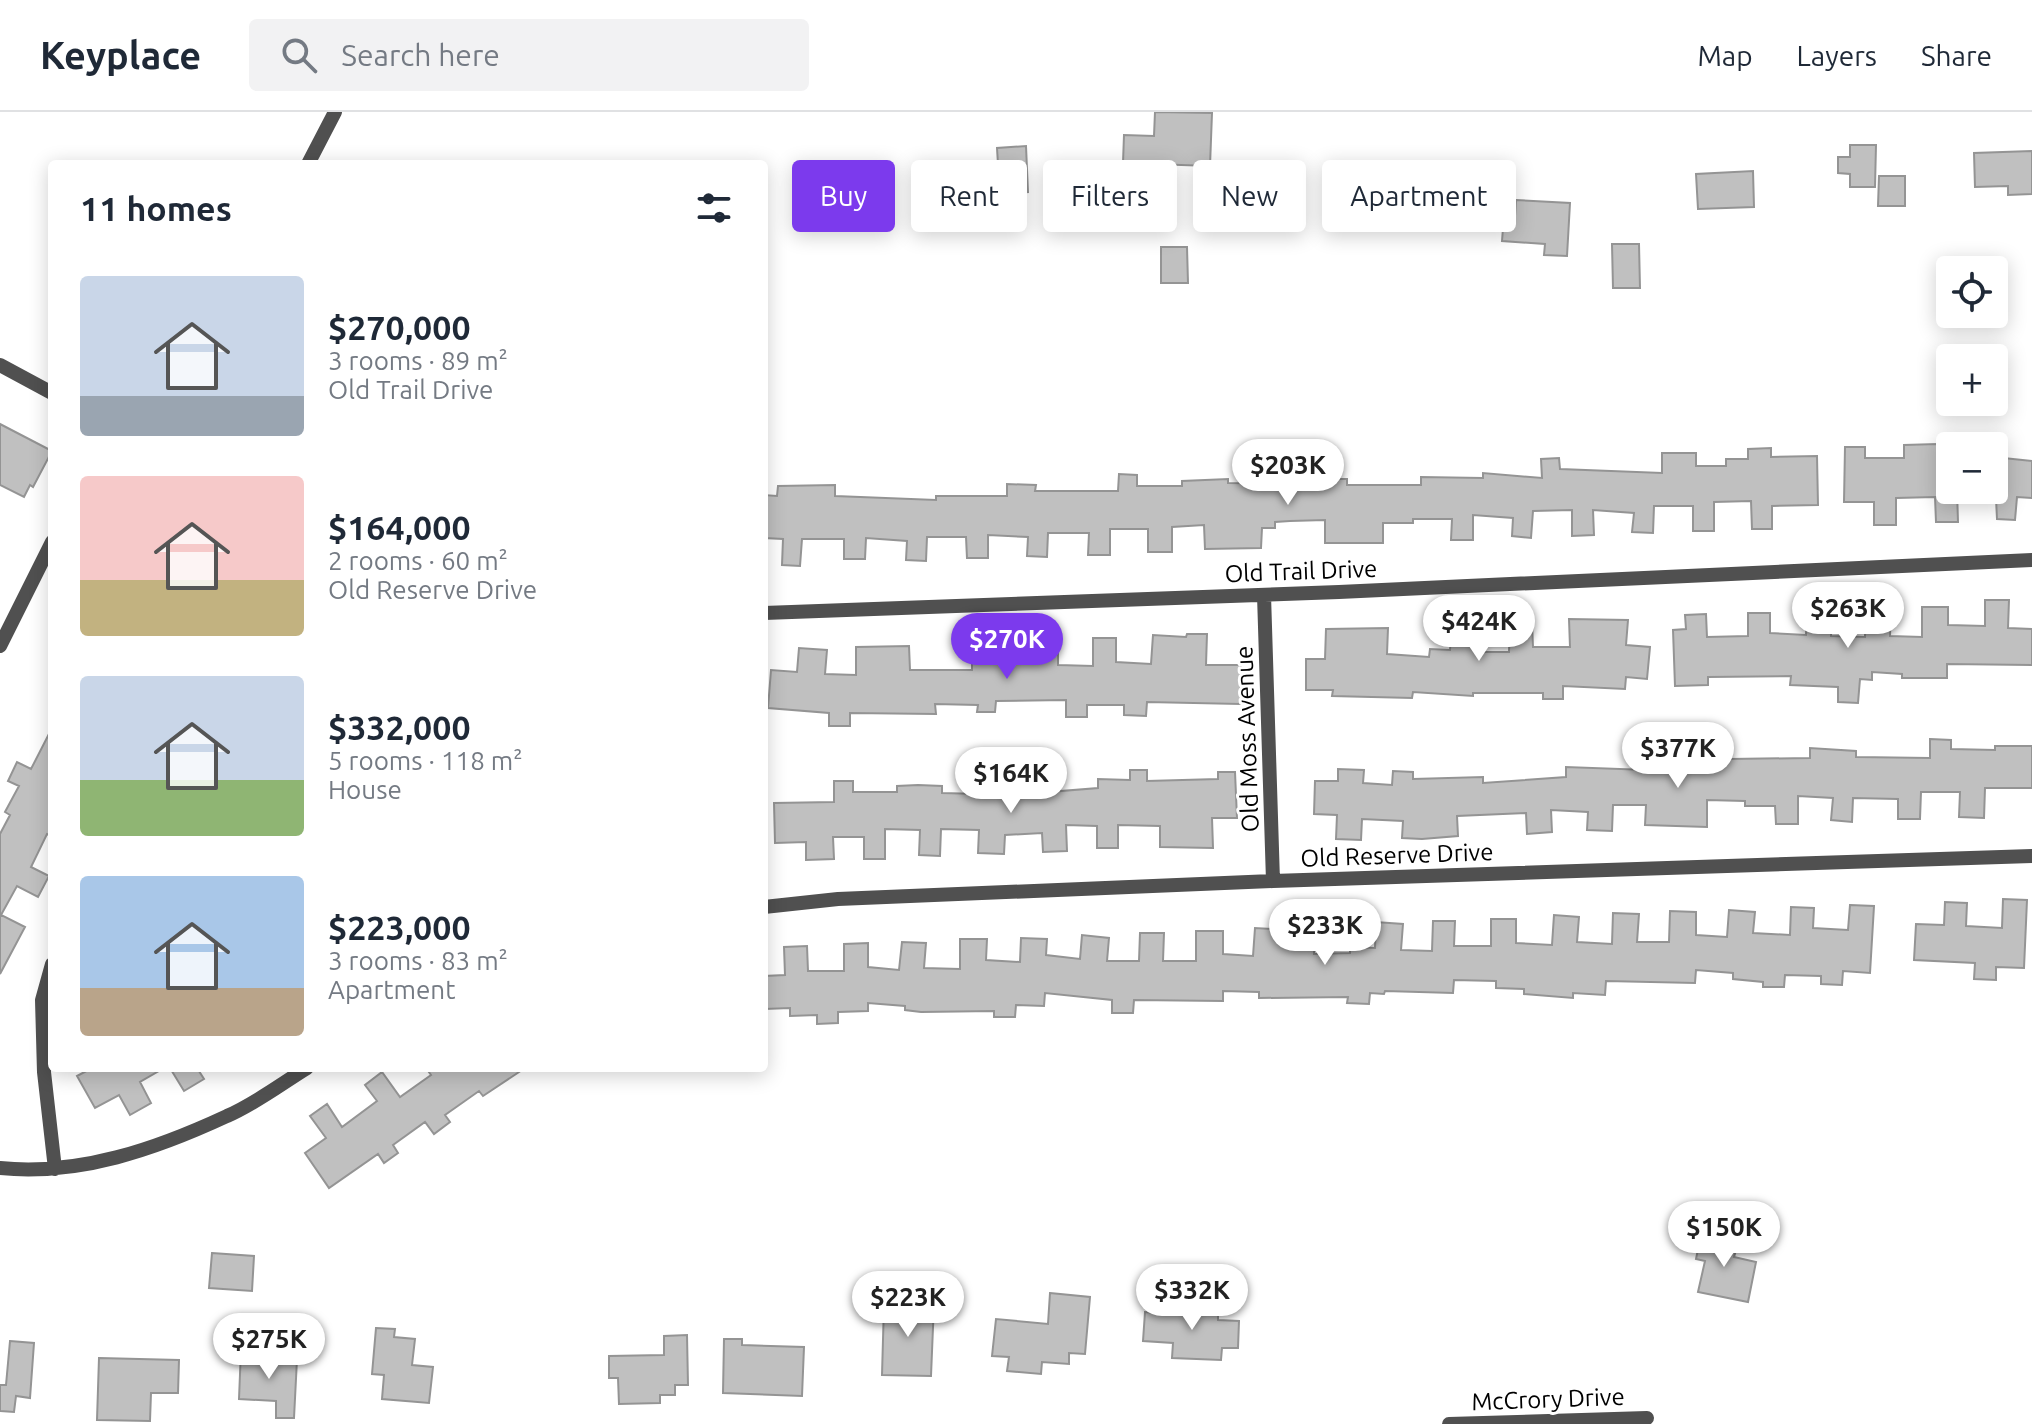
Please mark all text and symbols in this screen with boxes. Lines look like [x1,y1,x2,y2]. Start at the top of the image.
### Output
search box [249,19,809,91]
icon: search [277,33,321,77]
text: Keyplace [40,34,201,76]
text: Search here [341,38,500,72]
text: Map [1697,40,1753,71]
text: Layers [1797,40,1877,71]
text: Share [1921,40,1992,71]
chip: Buy [792,160,895,232]
chip: Rent [911,160,1027,232]
chip: Filters [1043,160,1177,232]
chip: New [1193,160,1306,232]
chip: Apartment [1322,160,1516,232]
icon: filters [692,186,736,230]
text: 11 homes [80,189,232,227]
map controls [1936,256,2008,504]
button: locate [1936,256,2008,328]
icon: home [144,308,240,404]
text: $270,000 [328,308,471,346]
button: + [1936,344,2008,416]
text: 3 rooms · 89 m² [328,346,508,375]
text: Old Trail Drive [328,375,493,404]
button: − [1936,432,2008,504]
pin: $203K [1232,439,1344,507]
text: $203K [1250,450,1326,479]
icon: home [144,508,240,604]
text: $164,000 [328,508,471,546]
text: 2 rooms · 60 m² [328,546,508,575]
street label: Old Trail Drive [1224,555,1378,587]
text: Old Reserve Drive [328,575,537,604]
pin: $263K [1792,582,1904,650]
text: $263K [1810,593,1886,622]
pin: $424K [1423,595,1535,663]
text: $424K [1441,606,1517,635]
pin: $270K [951,613,1063,681]
text: $270K [969,624,1045,653]
street label: Old Moss Avenue [1230,645,1264,833]
icon: home [144,708,240,804]
text: $332,000 [328,708,471,746]
pin: $377K [1622,722,1734,790]
text: $377K [1640,733,1716,762]
text: 5 rooms · 118 m² [328,746,523,775]
pin: $164K [955,747,1067,815]
text: $164K [973,758,1049,787]
text: House [328,775,402,804]
street label: Old Reserve Drive [1300,838,1494,872]
pin: $233K [1269,899,1381,967]
icon: home [144,908,240,1004]
text: $223,000 [328,908,471,946]
text: $233K [1287,910,1363,939]
text: 3 rooms · 83 m² [328,946,508,975]
text: Apartment [328,975,455,1004]
pin: $150K [1668,1201,1780,1269]
text: $150K [1686,1212,1762,1241]
pin: $332K [1136,1264,1248,1332]
pin: $223K [852,1271,964,1339]
text: $332K [1154,1275,1230,1304]
text: $223K [870,1282,946,1311]
pin: $275K [213,1313,325,1381]
text: $275K [231,1324,307,1353]
street label: McCrory Drive [1471,1383,1625,1415]

